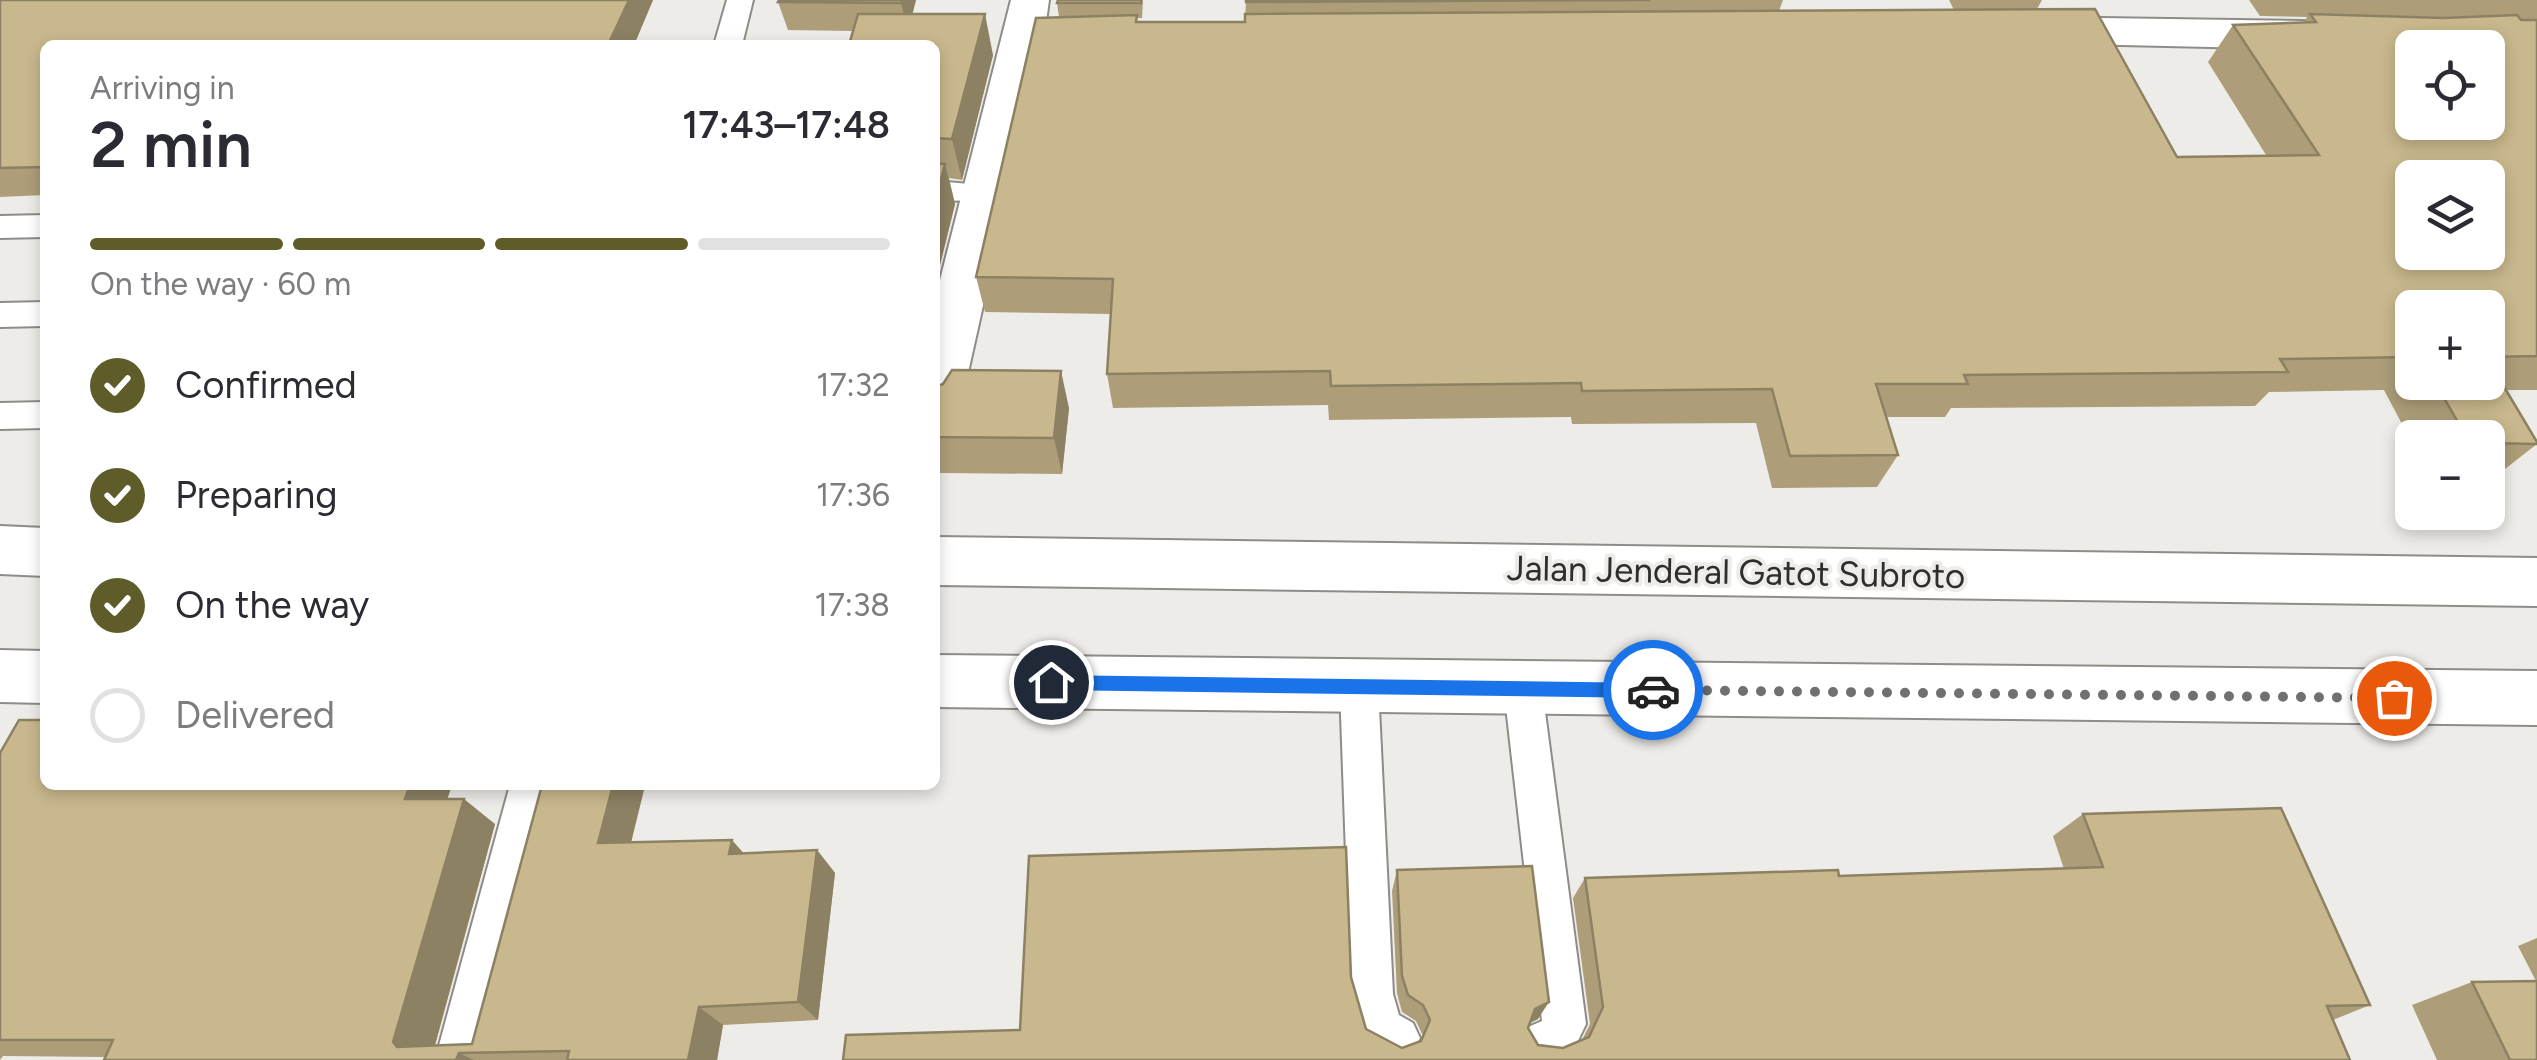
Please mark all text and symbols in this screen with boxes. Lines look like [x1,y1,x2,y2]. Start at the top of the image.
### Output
map controls [2395,30,2505,530]
button: locate [2395,30,2505,140]
text: Arriving in [90,69,235,107]
text: 17:43–17:48 [682,102,890,148]
text: 2 min [90,105,252,183]
button: layers [2395,160,2505,270]
text: On the way · 60 m [90,265,351,303]
button: + [2395,290,2505,400]
icon: check [90,358,145,413]
text: Confirmed [175,362,357,408]
text: 17:32 [816,366,890,404]
button: − [2395,420,2505,530]
icon: check [90,468,145,523]
text: Preparing [175,472,337,518]
text: 17:36 [816,476,890,514]
street label: Jalan Jenderal Gatot Subroto [1506,547,1966,597]
icon: check [90,578,145,633]
text: On the way [175,582,369,628]
text: 17:38 [814,586,890,624]
pin [1009,640,1094,725]
courier [1603,640,1703,740]
icon: home [1024,655,1079,710]
pin [2352,656,2437,741]
icon: car [1626,663,1681,718]
icon: bag [2367,671,2422,726]
text: Delivered [175,692,335,738]

